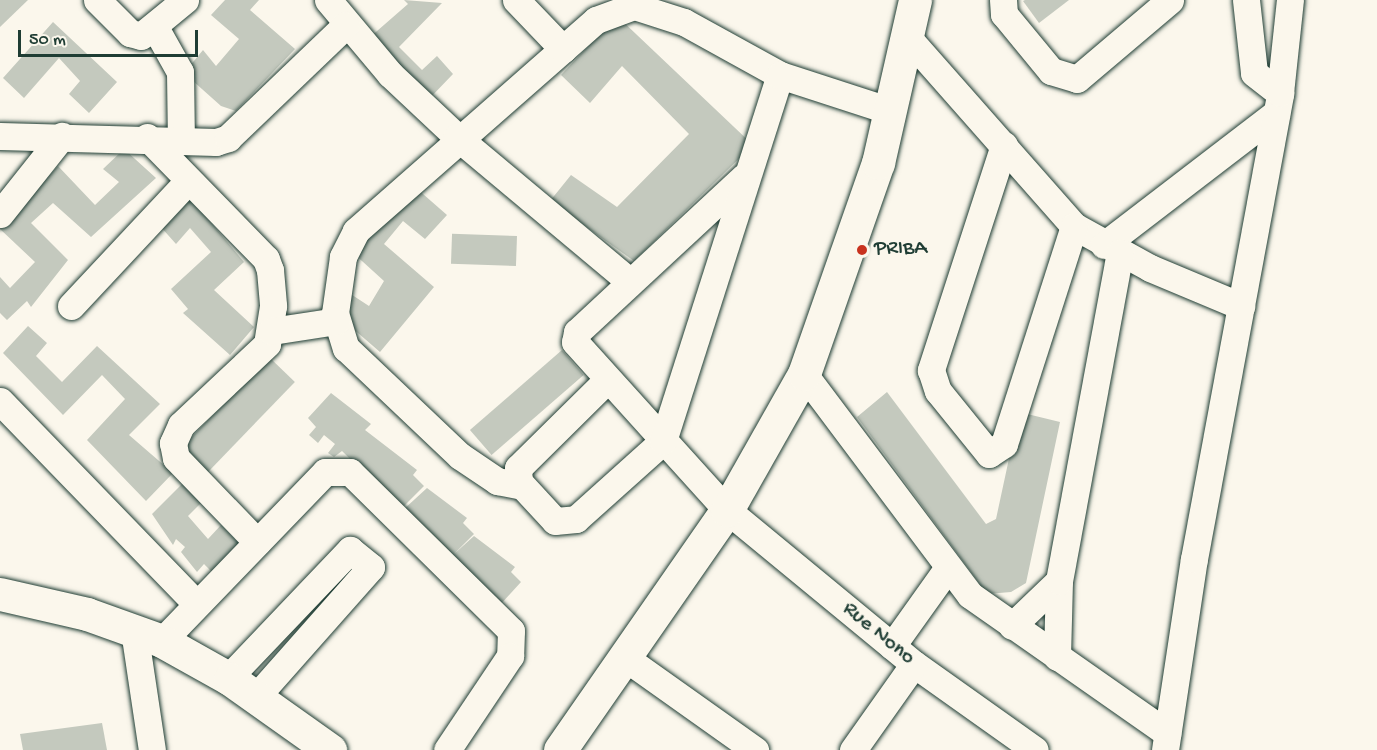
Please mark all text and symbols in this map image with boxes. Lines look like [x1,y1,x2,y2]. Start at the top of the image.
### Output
scale bar [21,18,201,56]
text: 50 m [29,30,66,51]
place label: PRIBA [874,237,927,263]
marker: PRIBA [855,243,869,257]
street label: Rue Nono [836,597,920,671]

